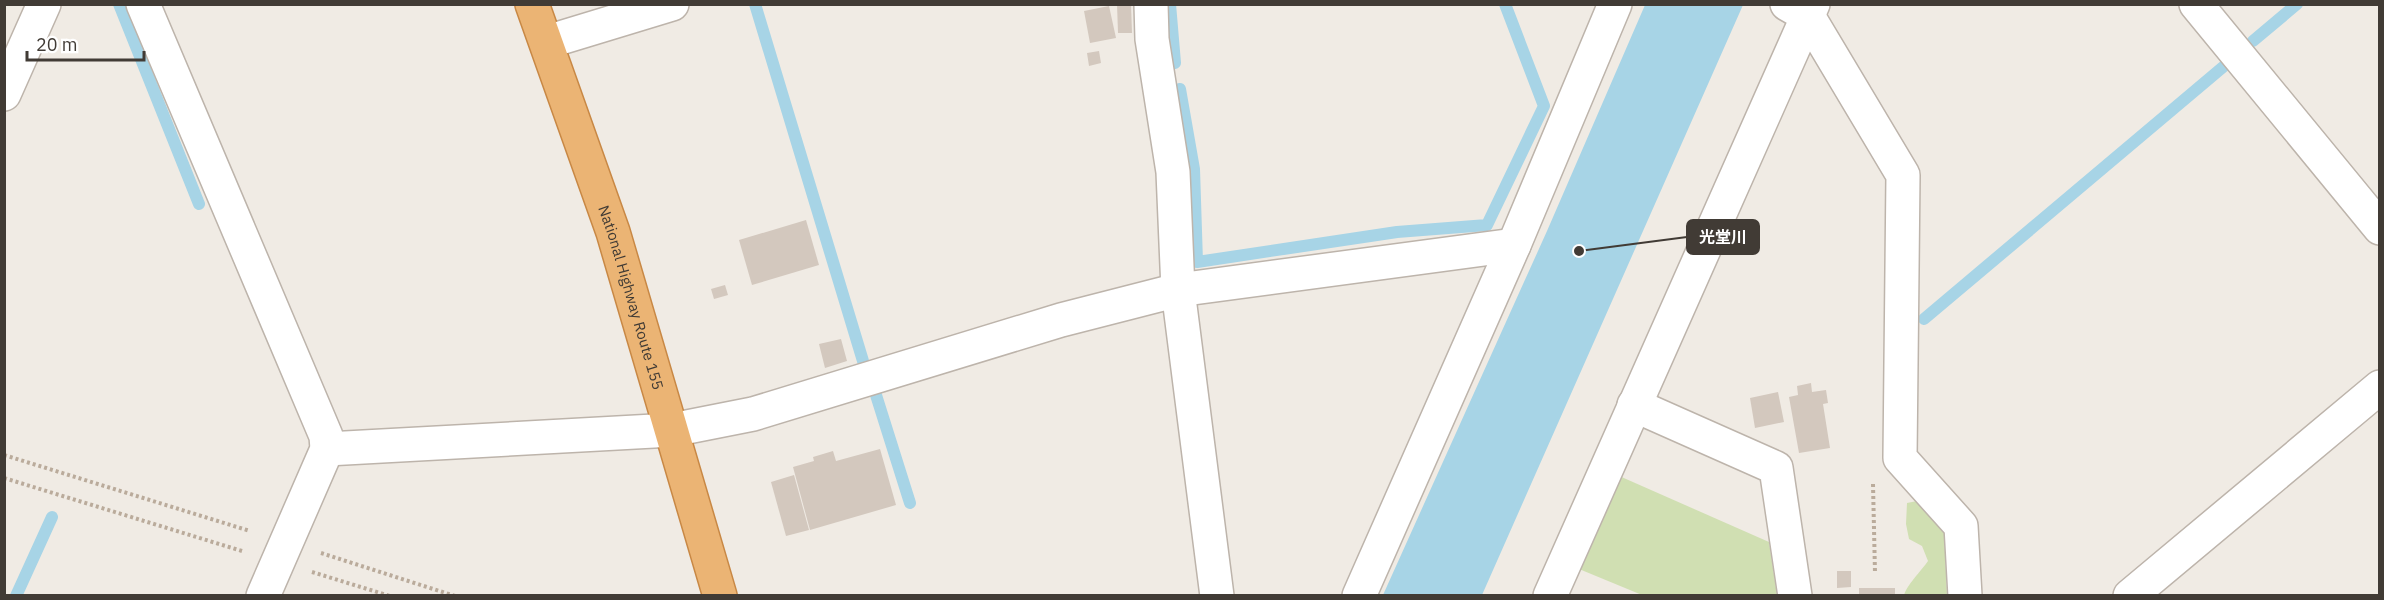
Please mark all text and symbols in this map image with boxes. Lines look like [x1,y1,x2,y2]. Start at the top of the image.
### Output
scale bar [27,24,144,62]
text: 20 m [36,33,78,56]
street label: National Highway Route 155 [595,203,668,392]
callout: 光堂川 [1687,220,1759,254]
text: 光堂川 [1699,227,1747,247]

